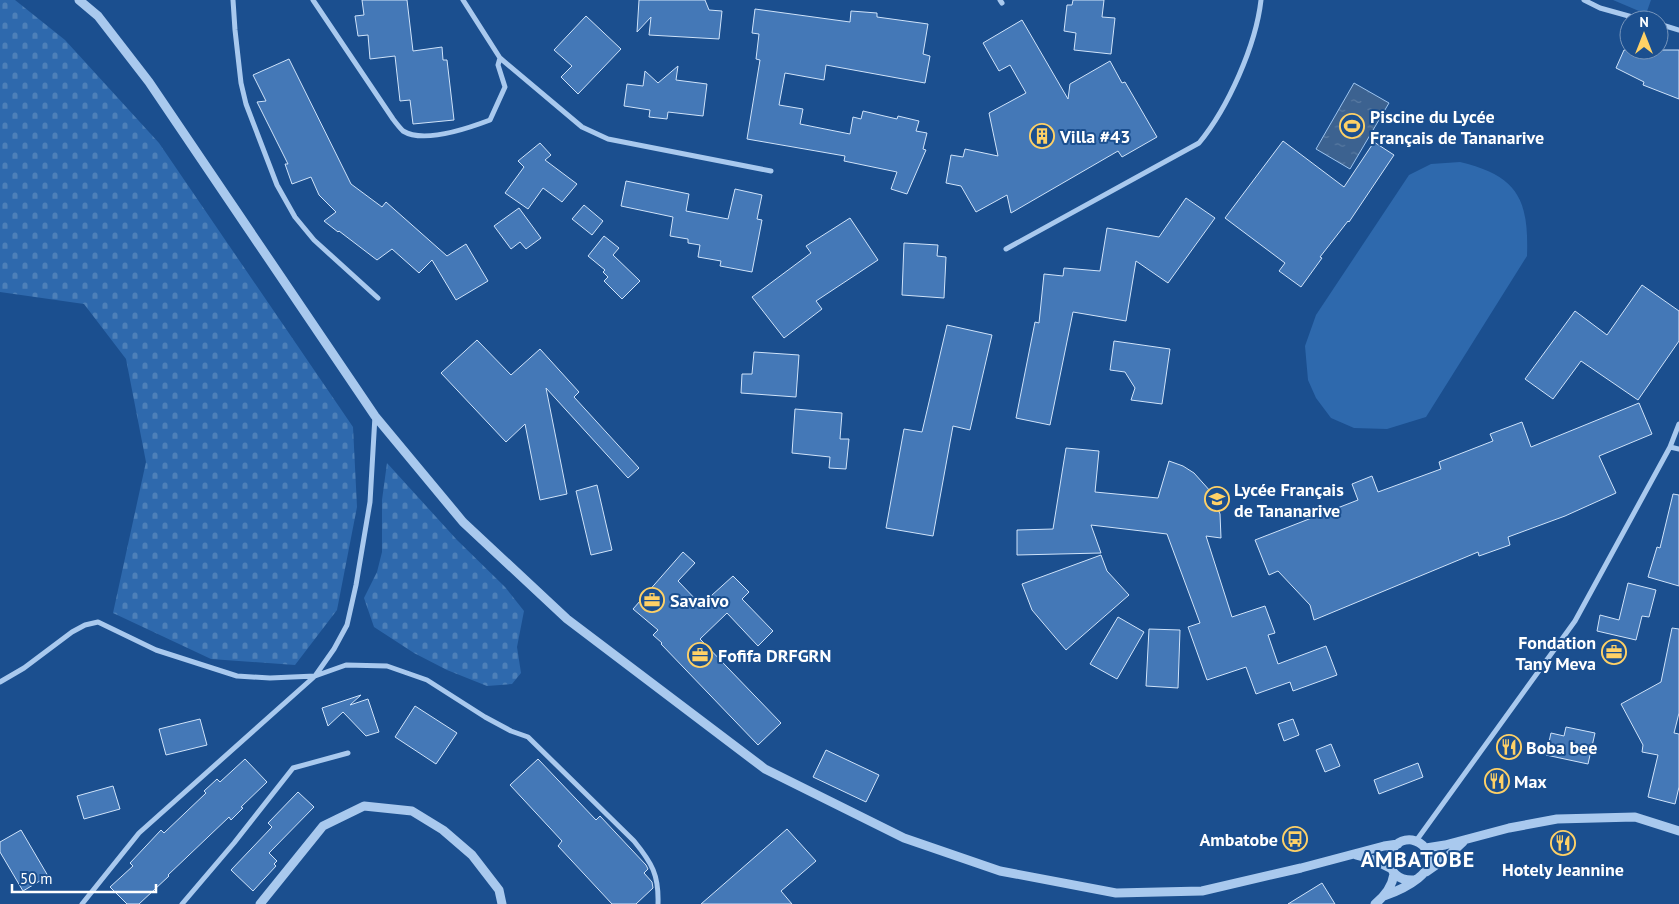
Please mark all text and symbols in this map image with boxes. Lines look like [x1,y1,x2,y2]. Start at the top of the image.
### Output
north arrow [1619,10,1669,60]
text: N [1639,13,1649,31]
place label: Piscine du Lycée Français de Tananarive [1370,105,1544,149]
sports icon: Piscine du Lycée Français de Tananarive [1339,113,1365,139]
building icon: Villa #43 [1029,123,1055,149]
place label: Villa #43 [1059,125,1130,148]
place label: Lycée Français de Tananarive [1234,478,1344,522]
school or university icon: Lycée Français de Tananarive [1204,486,1230,512]
office icon: Savaivo [639,587,665,613]
place label: Savaivo [670,589,729,612]
place label: Fondation Tany Meva [1516,631,1596,675]
office icon: Fondation Tany Meva [1601,639,1627,665]
office icon: Fofifa DRFGRN [687,642,713,668]
place label: Fofifa DRFGRN [718,644,831,667]
restaurant icon: Boba bee [1496,734,1522,760]
place label: Boba bee [1526,736,1597,759]
restaurant icon: Max [1484,768,1510,794]
place label: Max [1514,770,1547,793]
bus stop icon: Ambatobe [1282,826,1308,852]
place label: Ambatobe [1199,828,1278,851]
restaurant icon: Hotely Jeannine [1550,830,1576,856]
district label: AMBATOBE [1361,845,1475,873]
place label: Hotely Jeannine [1502,858,1624,881]
scale bar [12,862,156,894]
text: 50 m [20,869,53,888]

